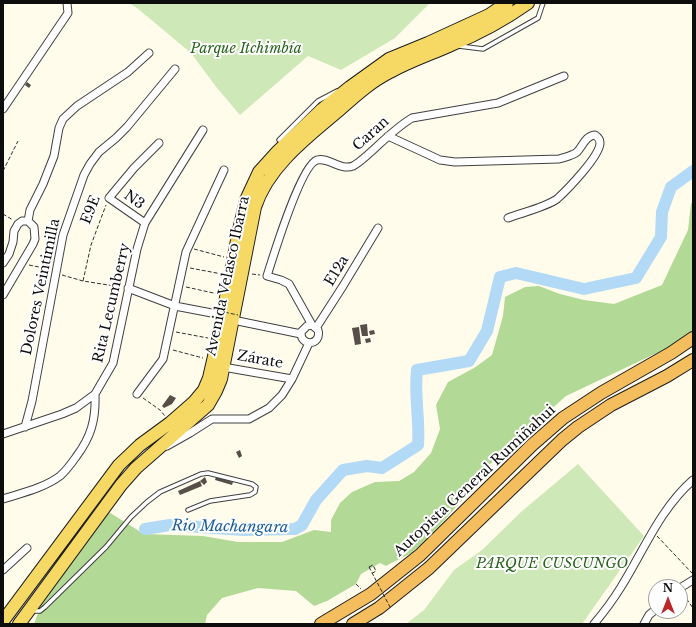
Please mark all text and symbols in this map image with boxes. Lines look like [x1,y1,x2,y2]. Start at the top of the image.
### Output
park label: Parque Itchimbía [190,41,302,57]
street label: Caran [349,113,393,155]
street label: N3 [120,187,148,213]
street label: E9E [78,193,104,227]
street label: Avenida Velasco Ibarra [203,195,253,357]
street label: Dolores Veintimilla [18,217,64,357]
street label: Rita Lecumberry [90,241,134,365]
street label: E12a [321,253,353,289]
street label: Zárate [236,348,284,372]
street label: Autopista General Rumiñahui [391,402,559,560]
water label: Rio Machangara [171,517,289,537]
park label: PARQUE CUSCUNGO [476,556,628,572]
north arrow [648,579,688,619]
text: N [663,581,673,595]

